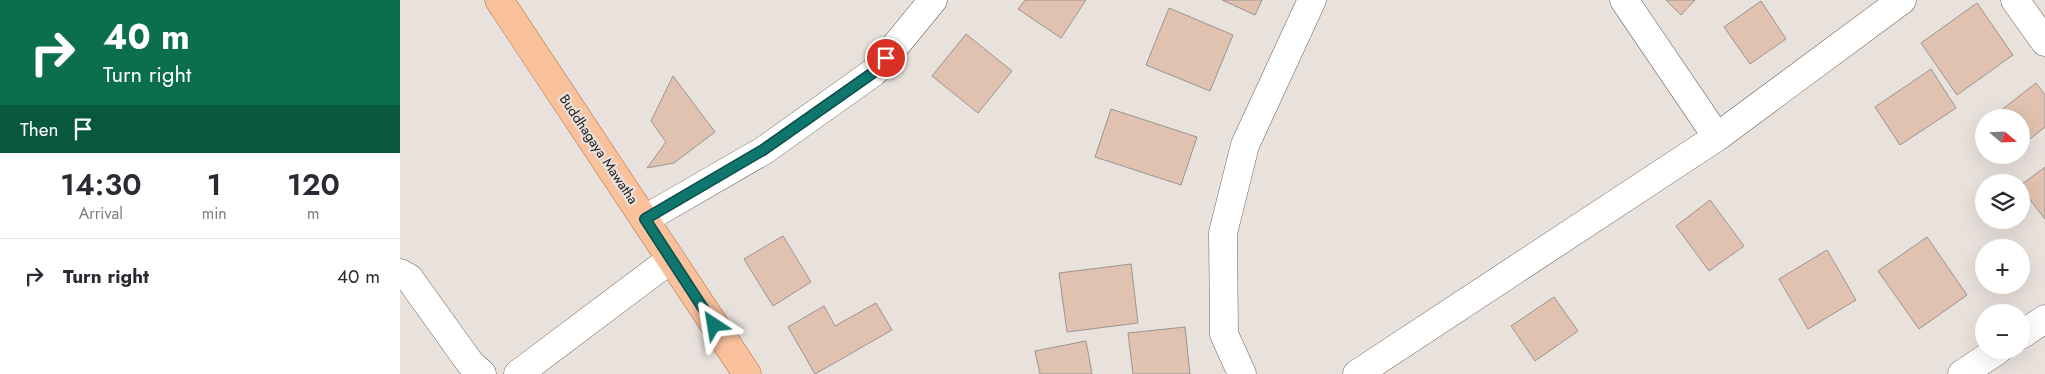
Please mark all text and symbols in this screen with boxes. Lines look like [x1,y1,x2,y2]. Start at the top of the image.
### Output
text: 40 m [103,12,190,62]
icon: right [20,20,85,85]
pin [865,37,907,79]
icon: arrive [872,44,900,72]
text: Turn right [103,58,191,90]
street label: Buddhagaya Mawatha [555,90,643,208]
north arrow [1975,109,2030,164]
map controls [1975,109,2030,359]
icon: arrive [69,115,97,143]
text: Then [20,116,59,143]
text: 14:30 [60,163,141,206]
text: 1 [207,163,222,206]
text: 120 [287,163,340,206]
button: layers [1975,174,2030,229]
text: Arrival [79,202,123,225]
text: min [202,202,227,225]
text: m [307,202,320,225]
button: + [1975,239,2030,294]
icon: right [20,262,48,290]
text: Turn right [63,263,149,290]
text: 40 m [337,263,380,290]
position arrow [687,298,739,350]
button: − [1975,304,2030,359]

